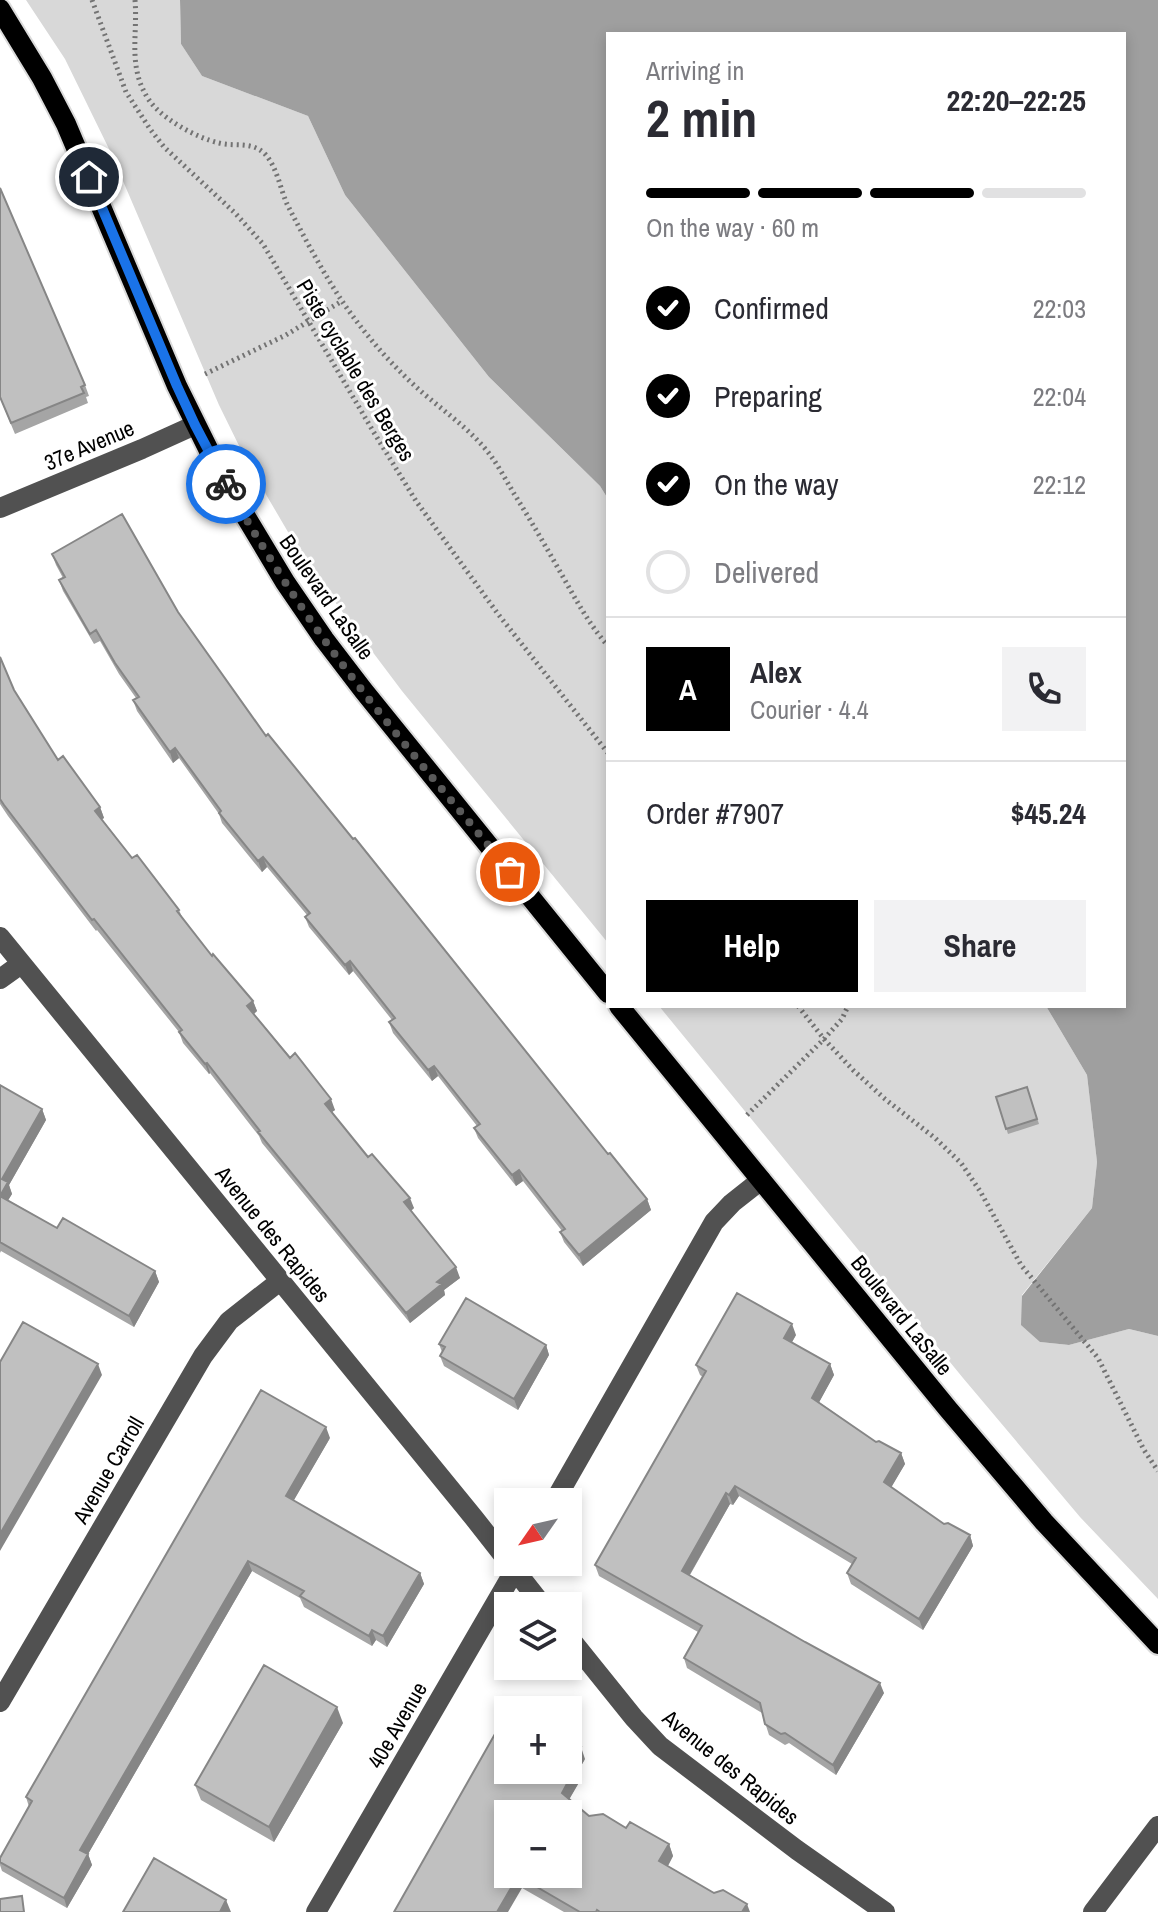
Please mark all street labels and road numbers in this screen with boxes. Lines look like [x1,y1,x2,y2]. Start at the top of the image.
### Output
street label: Piste cyclable des Berges [290,273,422,467]
street label: 37e Avenue [39,413,139,477]
street label: Boulevard LaSalle [273,528,381,666]
street label: Avenue des Rapides [208,1159,337,1308]
street label: Boulevard LaSalle [844,1249,960,1381]
street label: Avenue Carroll [65,1411,151,1530]
street label: 40e Avenue [360,1676,434,1774]
street label: Avenue des Rapides [656,1702,805,1831]

